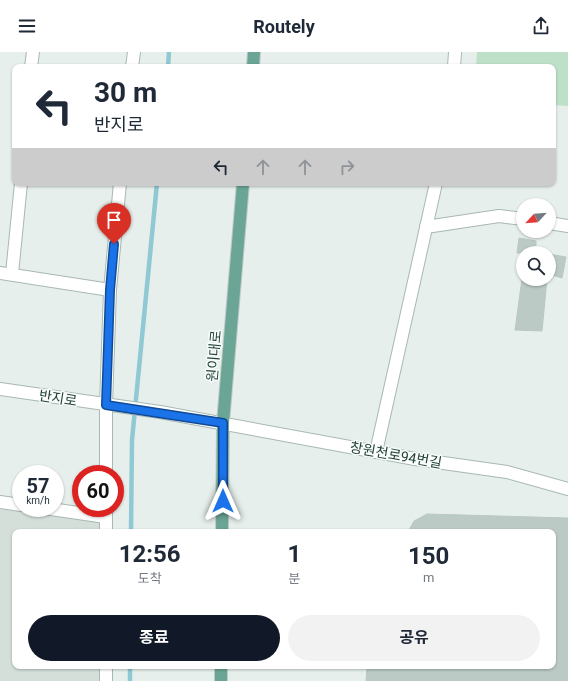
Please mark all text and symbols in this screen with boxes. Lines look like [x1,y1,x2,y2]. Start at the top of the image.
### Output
icon: menu [16,15,38,37]
icon: share [530,15,552,37]
text: Routely [253,16,315,37]
text: 30 m [94,76,157,109]
icon: left [28,80,80,132]
text: 반지로 [94,114,144,135]
icon: left [210,156,232,178]
icon: ahead [252,156,274,178]
icon: ahead [294,156,316,178]
icon: right [336,156,358,178]
north arrow [516,198,556,238]
map controls [516,198,556,286]
pin [97,203,131,244]
icon: arrive [103,209,125,231]
button: search [516,246,556,286]
street label: 원이대로 [204,330,224,382]
street label: 반지로 [38,387,78,409]
street label: 창원천로94번길 [349,439,443,471]
speed limit sign: 60 [72,465,124,517]
text: 57 [27,474,49,498]
position arrow [202,480,244,522]
text: km/h [26,495,50,506]
text: 12:56 [119,540,181,568]
text: 1 [287,540,301,568]
text: 150 [408,542,449,570]
text: m [423,570,434,585]
text: 도착 [138,571,162,586]
text: 분 [288,571,300,586]
button: 종료 [28,615,280,661]
button: 공유 [288,615,540,661]

